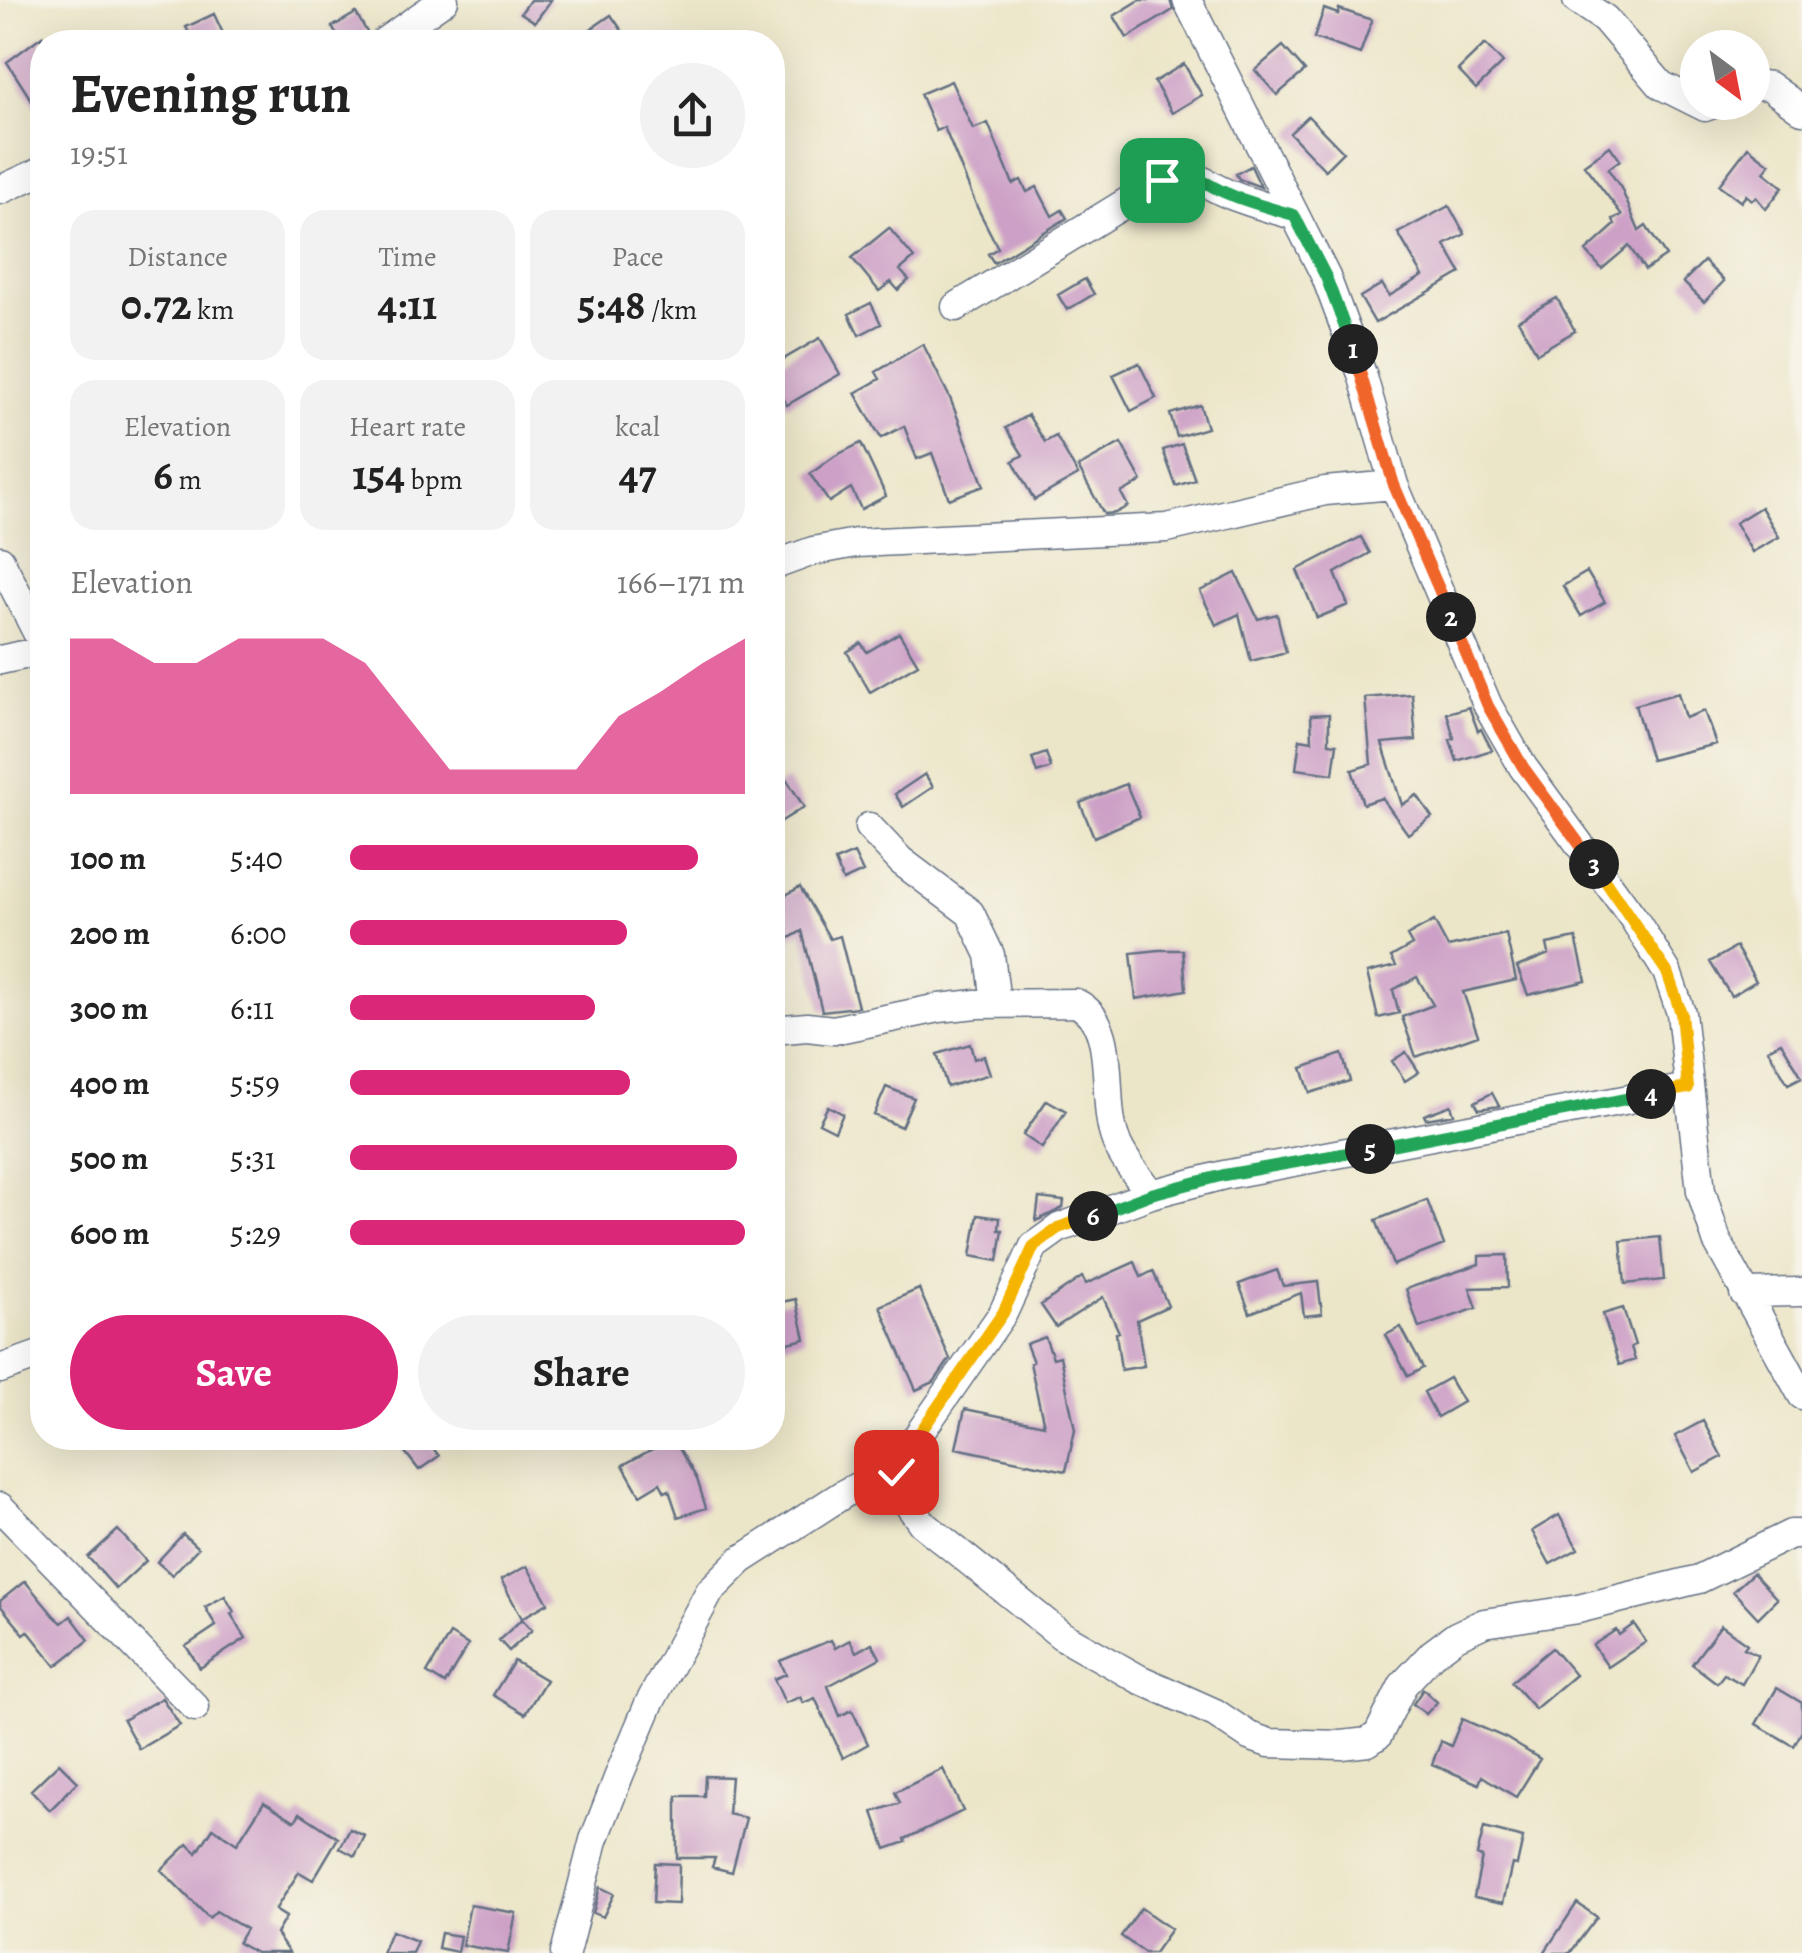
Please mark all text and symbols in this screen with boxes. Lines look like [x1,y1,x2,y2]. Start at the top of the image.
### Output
north arrow [1680,30,1770,120]
map controls [1680,30,1770,120]
text: Evening run [70,56,351,131]
button: share [640,63,745,168]
text: 19:51 [70,131,128,175]
pin [1120,138,1205,223]
icon: arrive [1135,153,1190,208]
text: Distance [127,238,228,276]
text: Time [378,238,437,276]
text: Pace [612,238,663,276]
text: 0.72 [121,276,192,333]
text: 4:11 [378,276,437,333]
text: 5:48 [578,276,645,333]
text: km [192,291,234,329]
text: /km [645,291,697,329]
pin: 1 [1328,324,1378,374]
text: 1 [1348,330,1358,368]
text: Elevation [124,408,231,446]
text: Heart rate [349,408,466,446]
text: kcal [615,408,660,446]
text: 6 [153,446,173,503]
text: 154 [352,446,405,503]
text: 47 [619,446,656,503]
text: m [173,461,202,499]
text: bpm [405,461,463,499]
text: Elevation [70,560,193,604]
text: 166–171 m [617,560,745,604]
pin: 2 [1426,592,1476,642]
text: 2 [1444,598,1458,636]
text: 100 m [70,836,146,880]
text: 5:40 [230,836,283,880]
pin: 3 [1569,839,1619,889]
text: 3 [1588,845,1600,883]
text: 200 m [70,911,150,955]
text: 6:00 [230,911,287,955]
text: 300 m [70,986,148,1030]
text: 6:11 [230,986,274,1030]
text: 400 m [70,1061,150,1105]
text: 5:59 [230,1061,280,1105]
pin: 4 [1626,1069,1676,1119]
text: 4 [1644,1075,1658,1113]
pin: 5 [1345,1124,1395,1174]
text: 5 [1364,1130,1376,1168]
text: 500 m [70,1136,148,1180]
text: 5:31 [230,1136,276,1180]
pin: 6 [1068,1191,1118,1241]
text: 6 [1086,1197,1100,1235]
text: 600 m [70,1211,150,1255]
text: 5:29 [230,1211,281,1255]
button: Save [70,1315,398,1430]
button: Share [418,1315,745,1430]
pin [854,1430,939,1515]
icon: check [869,1445,924,1500]

